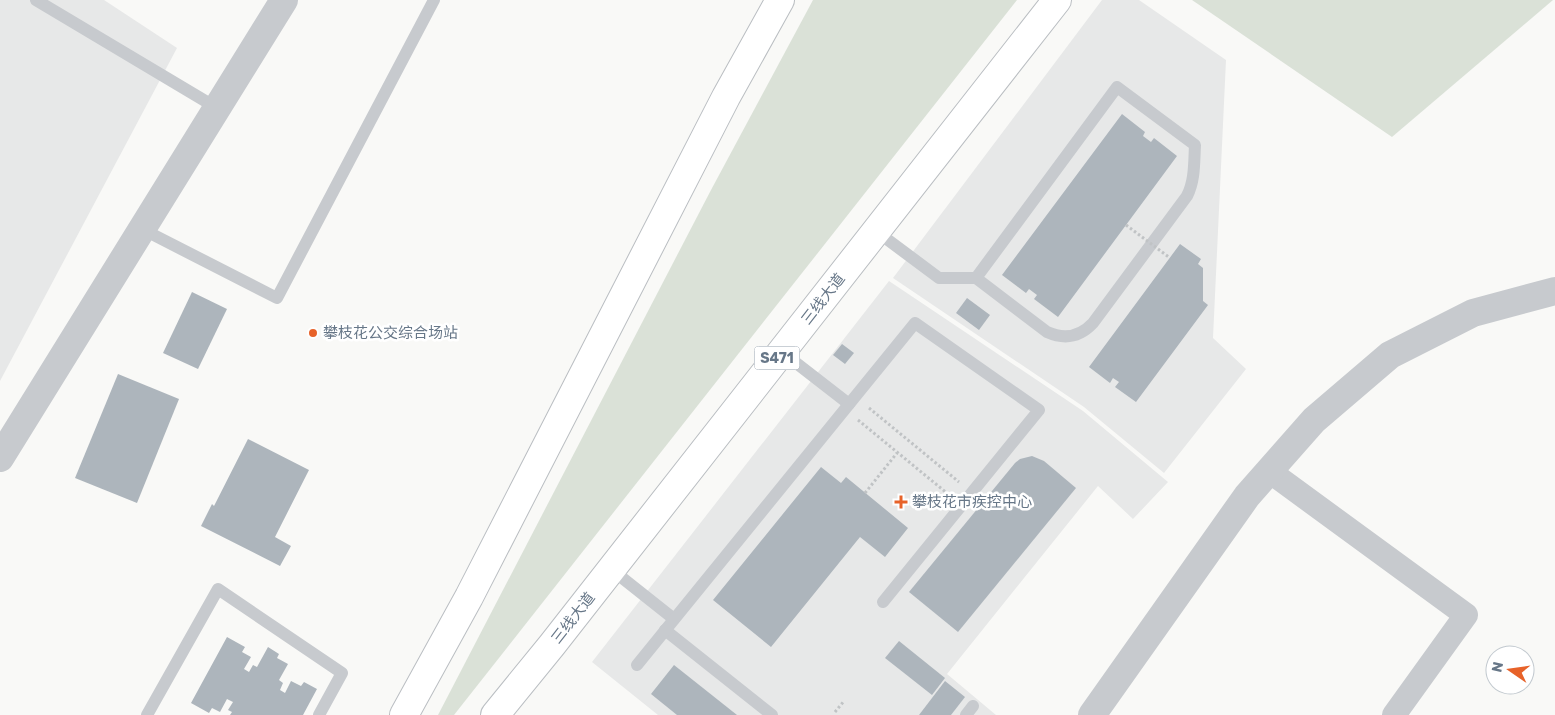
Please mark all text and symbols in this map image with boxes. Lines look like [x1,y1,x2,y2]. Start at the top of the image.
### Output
street label: 三线大道 [797,270,849,328]
place label: 攀枝花公交综合场站 [323,324,458,342]
marker: 攀枝花公交综合场站 [307,327,319,339]
road number: S471 [754,346,800,369]
place label: 攀枝花市疾控中心 [912,493,1032,511]
marker: 攀枝花市疾控中心 [894,495,908,509]
street label: 三线大道 [547,589,599,647]
north arrow [1485,645,1535,695]
text: N [1488,660,1507,674]

